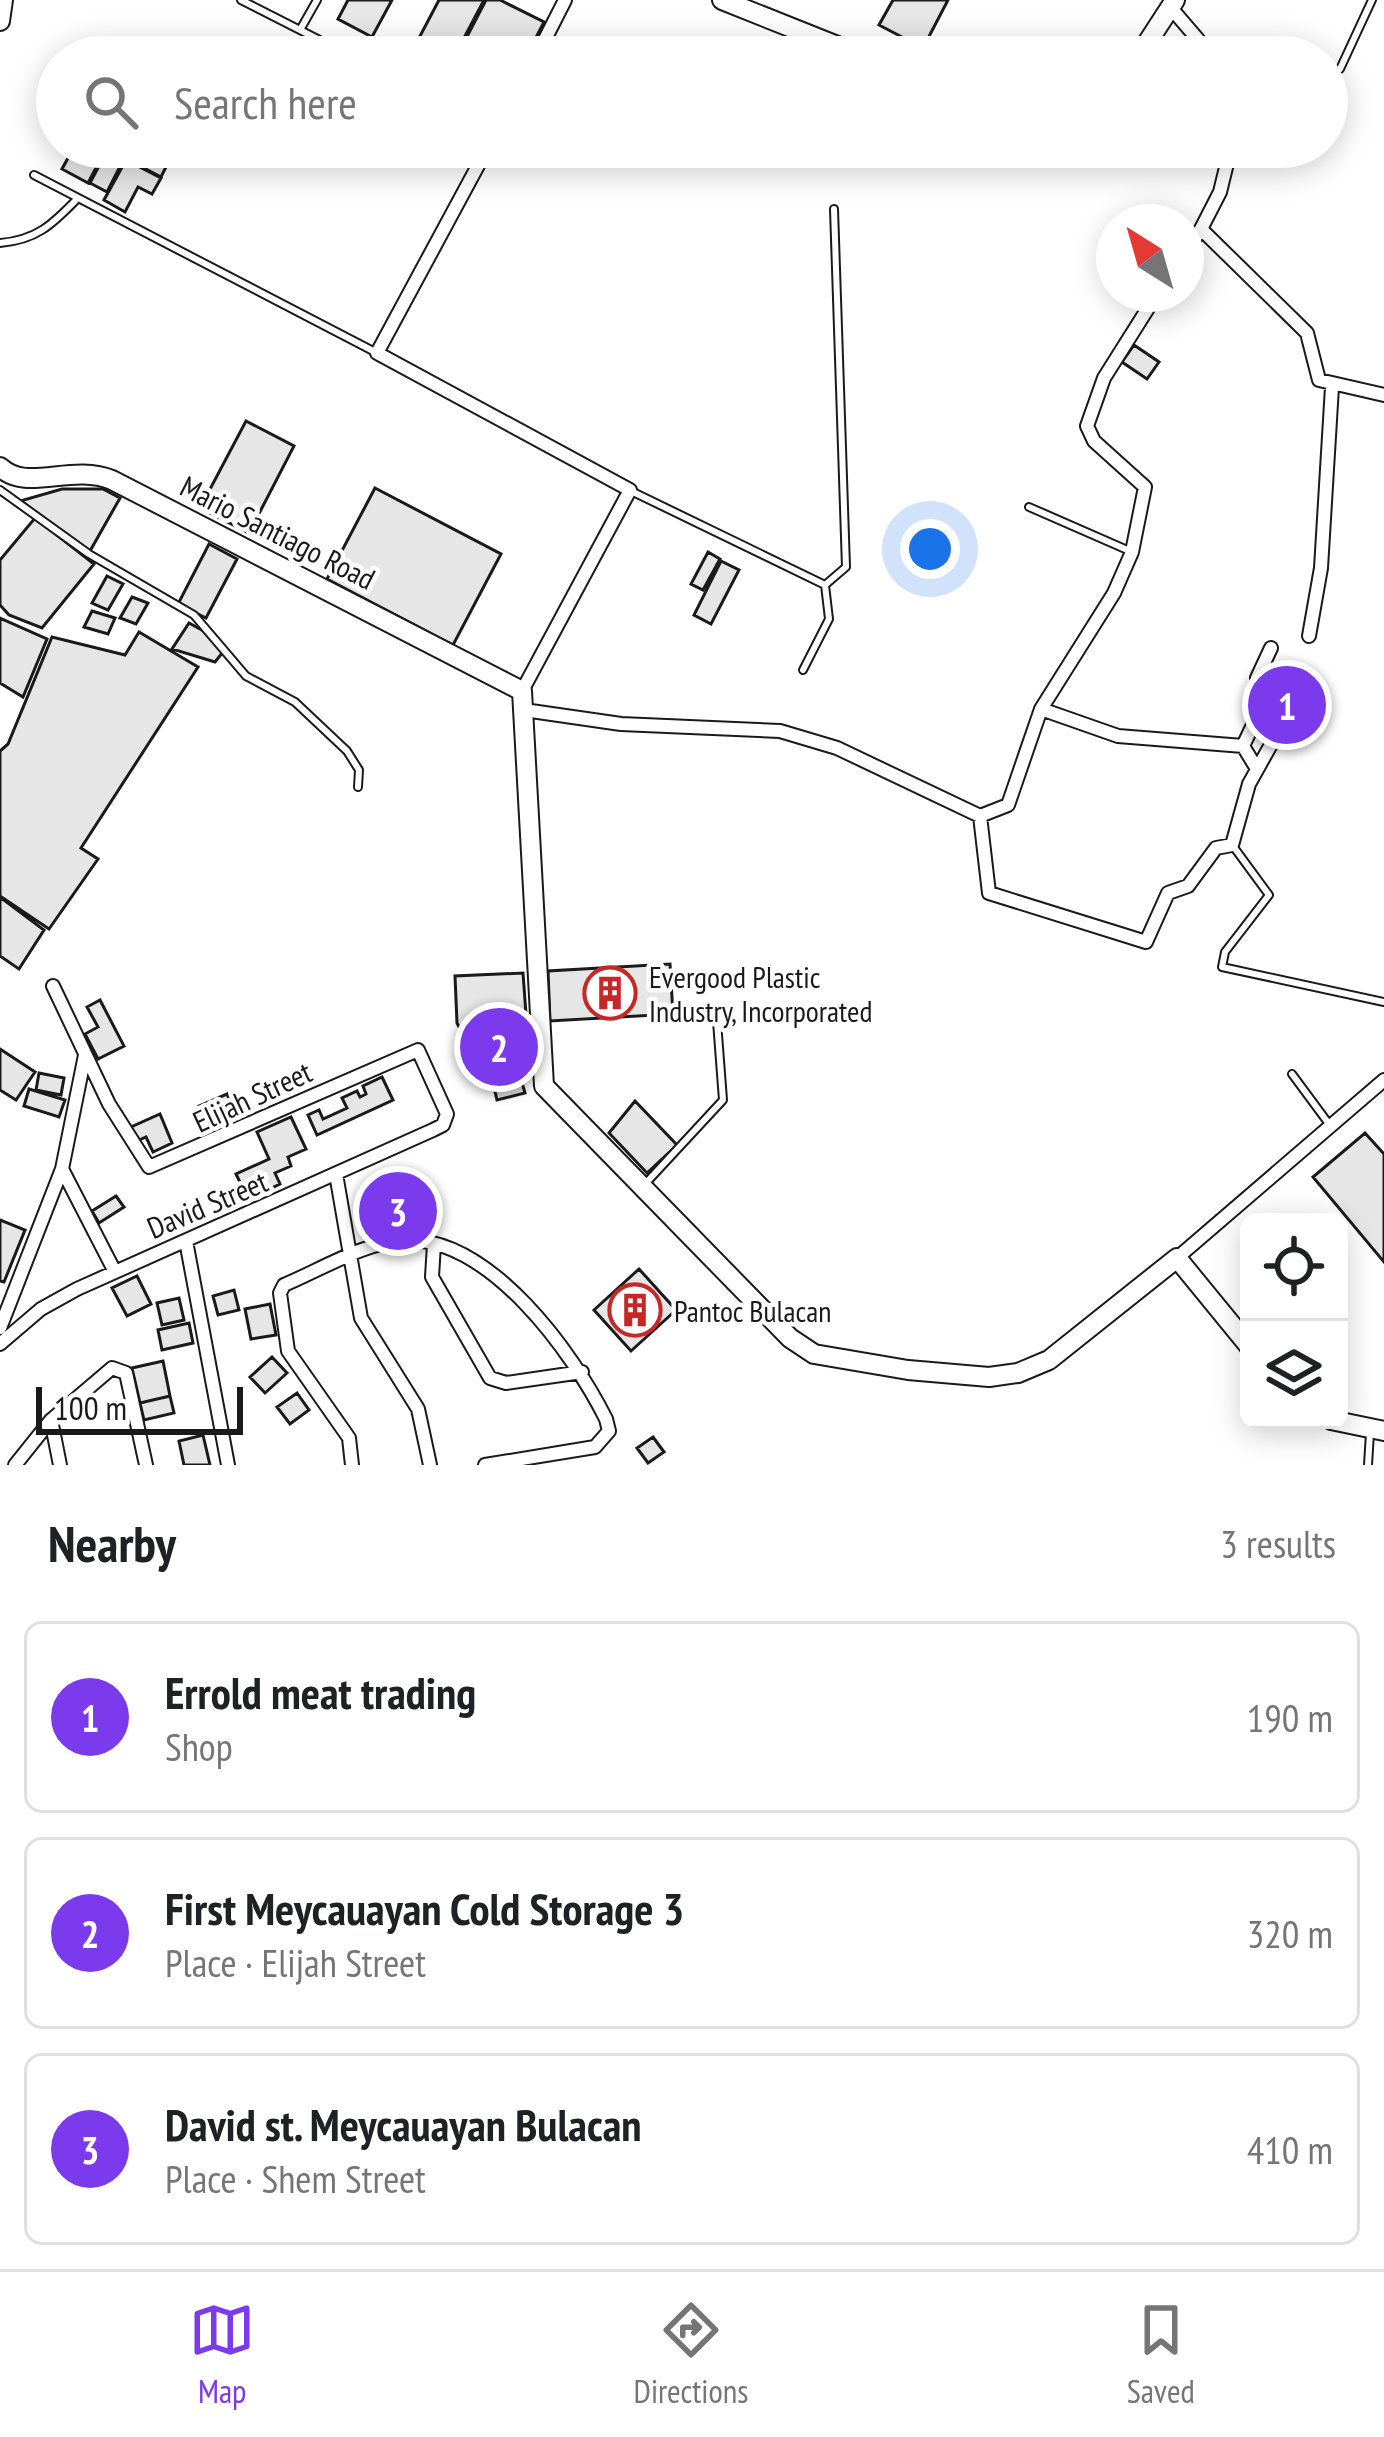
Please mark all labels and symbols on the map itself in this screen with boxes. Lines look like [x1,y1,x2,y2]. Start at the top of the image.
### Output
north arrow [1096,204,1204,312]
street label: Mario Santiago Road [174,466,382,598]
your location [900,519,960,579]
pin: 1 [1248,660,1326,750]
place label: Evergood Plastic Industry, Incorporated [649,957,872,1030]
building icon: Evergood Plastic Industry, Incorporated [582,965,638,1021]
pin: 2 [460,1002,538,1092]
street label: Elijah Street [186,1051,318,1140]
street label: David Street [141,1161,274,1247]
pin: 3 [359,1166,437,1256]
building icon: Pantoc Bulacan [607,1282,663,1338]
place label: Pantoc Bulacan [674,1291,831,1330]
scale bar [36,1381,243,1434]

